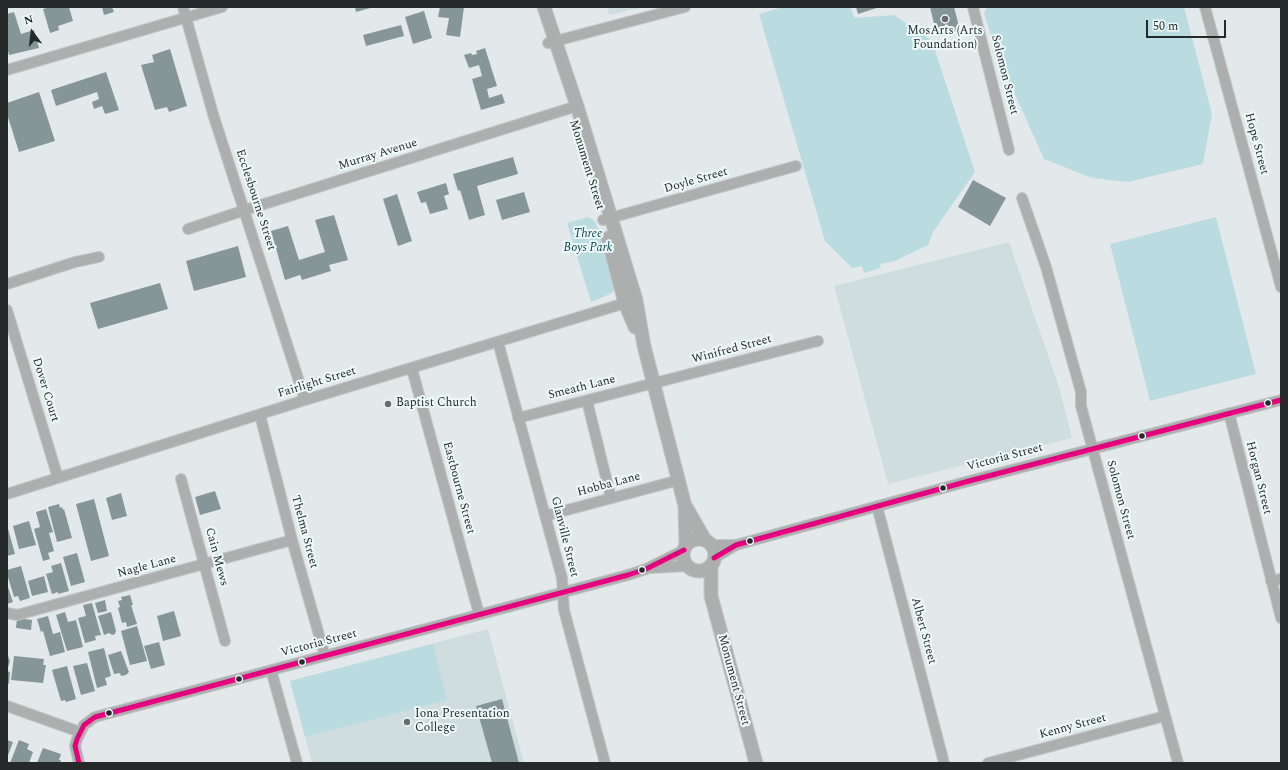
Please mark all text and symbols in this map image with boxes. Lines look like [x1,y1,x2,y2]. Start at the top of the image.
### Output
text: N [22,11,35,29]
north arrow [12,12,52,52]
scale bar [1148,12,1228,38]
marker: MosArts (Arts Foundation) [940,14,950,24]
text: 50 m [1153,17,1178,36]
place label: MosArts (Arts Foundation) [907,25,983,53]
street label: Solomon Street [987,34,1021,116]
street label: Hope Street [1241,112,1271,176]
street label: Monument Street [565,118,607,212]
street label: Murray Avenue [337,136,419,174]
street label: Ecclesbourne Street [232,147,278,253]
street label: Doyle Street [663,165,729,197]
park label: Three Boys Park [564,228,612,256]
street label: Winifred Street [691,332,773,368]
street label: Dover Court [28,356,62,424]
street label: Fairlight Street [276,364,358,402]
street label: Smeath Lane [547,373,617,403]
place label: Baptist Church [396,397,477,411]
unlabelled marker [1263,398,1273,408]
marker: Baptist Church [383,399,393,409]
unlabelled marker [1137,431,1147,441]
street label: Eastbourne Street [439,440,477,536]
street label: Horgan Street [1242,440,1274,516]
street label: Victoria Street [965,441,1045,475]
street label: Solomon Street [1103,459,1137,541]
street label: Hobba Lane [576,470,642,500]
unlabelled marker [938,483,948,493]
street label: Thelma Street [287,494,321,570]
street label: Glanville Street [547,495,581,579]
street label: Cain Mews [201,526,231,588]
unlabelled marker [745,536,755,546]
street label: Nagle Lane [116,552,178,582]
unlabelled marker [637,565,647,575]
street label: Albert Street [907,596,939,666]
street label: Victoria Street [279,627,359,661]
street label: Monument Street [714,633,752,727]
unlabelled marker [297,657,307,667]
unlabelled marker [234,674,244,684]
unlabelled marker [104,708,114,718]
place label: Iona Presentation College [415,708,510,736]
street label: Kenny Street [1038,711,1108,743]
marker: Iona Presentation College [402,717,412,727]

